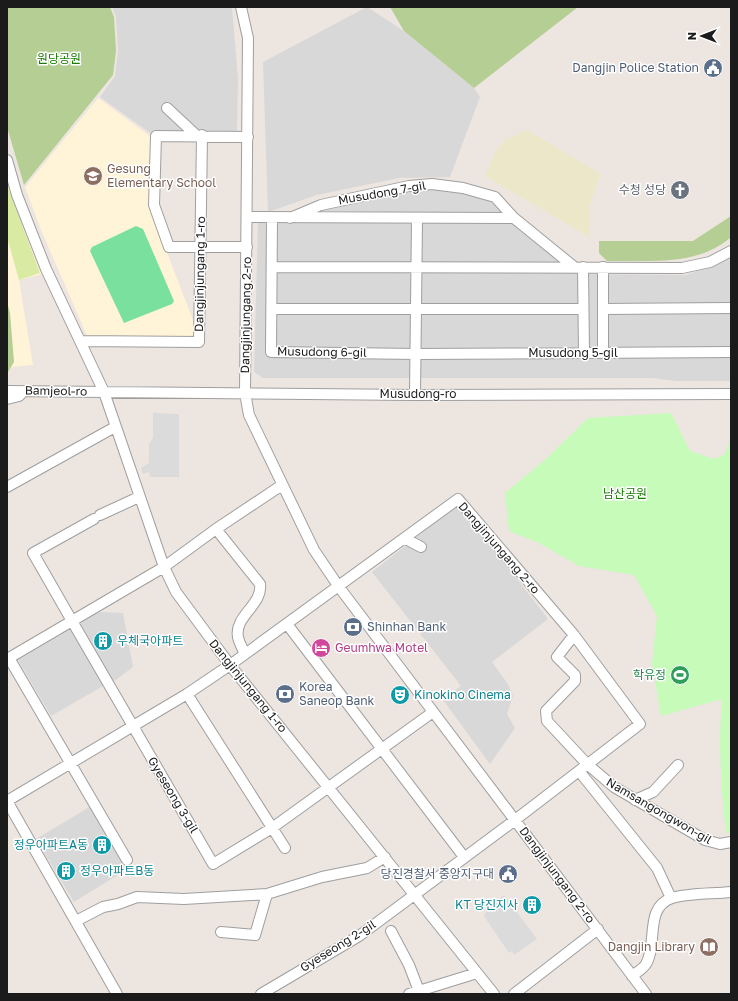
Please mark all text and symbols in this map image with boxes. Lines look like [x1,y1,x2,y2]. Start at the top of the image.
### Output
north arrow [682,16,722,56]
text: N [685,32,698,40]
park label: 원당공원 [37,51,81,66]
public building icon: Dangjin Police Station [702,57,724,79]
place label: Dangjin Police Station [572,60,699,75]
place label: Gesung Elementary School [107,161,216,190]
school or university icon: Gesung Elementary School [82,165,104,187]
street label: Musudong 7-gil [337,177,427,208]
church icon: 수청 성당 [669,179,691,201]
place label: 수청 성당 [619,182,666,197]
street label: Dangjinjungang 1-ro [191,216,208,332]
street label: Dangjinjungang 2-ro [237,256,254,374]
street label: Musudong 6-gil [277,343,367,360]
street label: Musudong 5-gil [528,345,618,360]
street label: Bamjeol-ro [25,382,87,399]
street label: Musudong-ro [380,386,456,401]
park label: 남산공원 [603,486,647,501]
street label: Dangjinjungang 2-ro [455,499,543,597]
bank icon: Shinhan Bank [342,616,364,638]
place label: Shinhan Bank [367,619,446,634]
building icon: 우체국아파트 [92,630,114,652]
place label: 우체국아파트 [117,633,183,648]
street label: Dangjinjungang 1-ro [206,636,291,735]
hotel icon: Geumhwa Motel [310,637,332,659]
place label: Geumhwa Motel [335,640,428,655]
sports icon: 학유정 [669,664,691,686]
place label: 학유정 [633,667,666,682]
place label: Korea Saneop Bank [299,679,375,708]
bank icon: Korea Saneop Bank [274,683,296,705]
theatre icon: Kinokino Cinema [389,684,411,706]
place label: Kinokino Cinema [414,687,511,702]
street label: Gyeseong 3-gil [145,754,202,836]
street label: Namsangongwon-gil [604,774,715,847]
street label: Dangjinjungang 2-ro [516,824,599,926]
building icon: 정우아파트A동 [91,834,113,856]
place label: 정우아파트A동 [14,837,88,852]
building icon: 정우아파트B동 [55,860,77,882]
place label: 정우아파트B동 [80,863,154,878]
public building icon: 당진경찰서 중앙지구대 [497,863,519,885]
place label: 당진경찰서 중앙지구대 [381,866,494,881]
building icon: KT 당진지사 [521,894,543,916]
place label: KT 당진지사 [455,897,518,912]
street label: Gyeseong 2-gil [297,916,378,975]
library icon: Dangjin Library [698,936,720,958]
place label: Dangjin Library [608,939,695,954]

